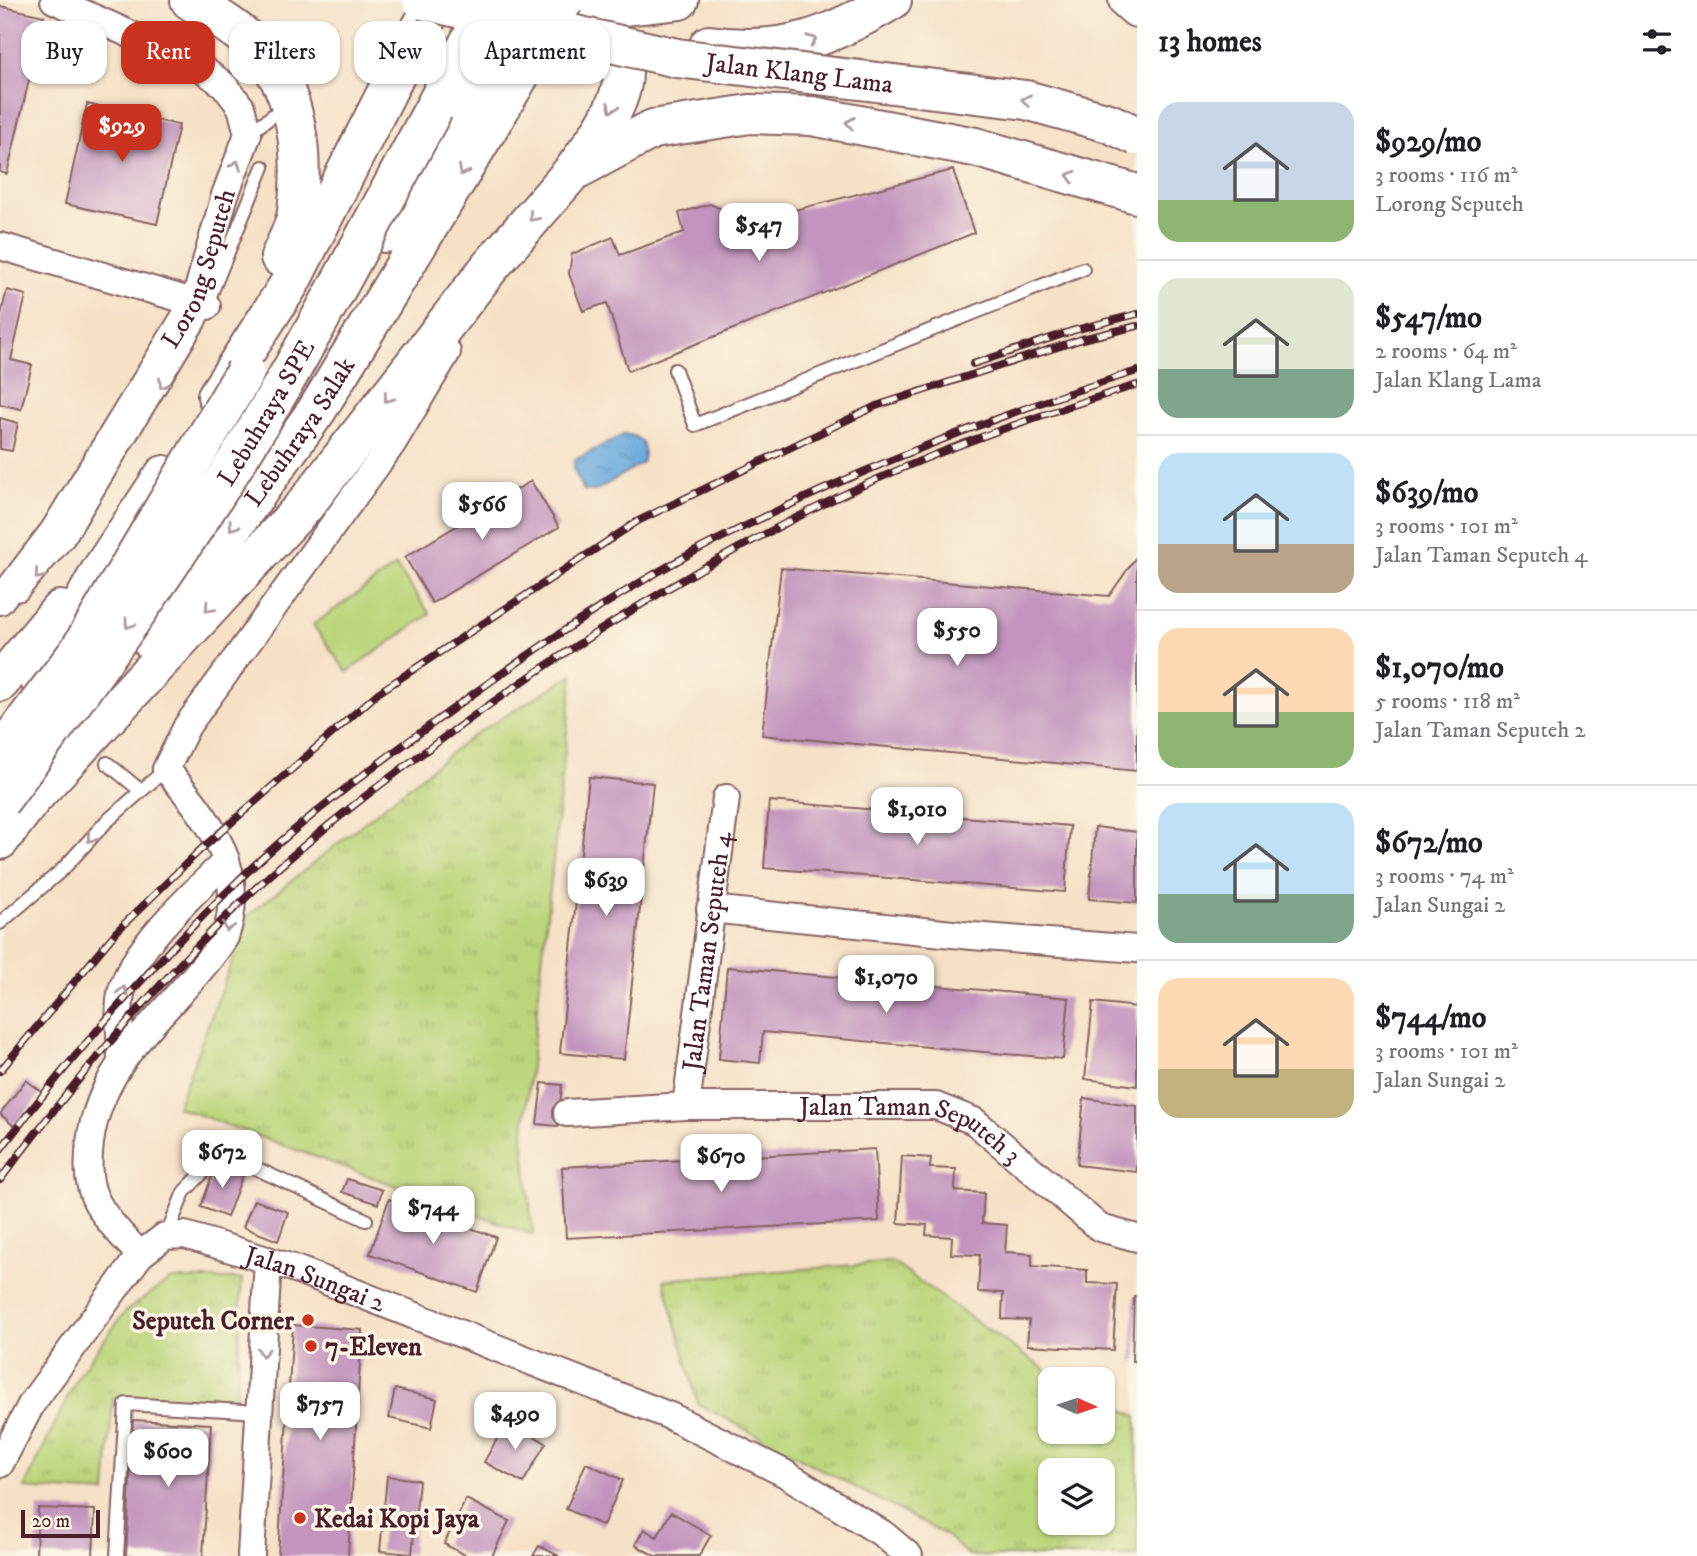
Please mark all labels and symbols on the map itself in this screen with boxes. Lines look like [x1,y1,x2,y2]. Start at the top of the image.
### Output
one-way arrow [804,34,817,48]
street label: Jalan Klang Lama [702,46,895,102]
one-way arrow [1020,94,1032,109]
one-way arrow [607,101,621,113]
pin: $929 [81,104,163,164]
one-way arrow [844,116,856,131]
one-way arrow [228,159,242,171]
one-way arrow [458,163,471,176]
one-way arrow [1065,170,1077,185]
street label: Lorong Seputeh [154,185,244,355]
pin: $547 [718,204,800,263]
one-way arrow [529,208,541,221]
street label: Lebuhraya SPE [210,334,323,492]
street label: Lebuhraya Salak [238,351,363,513]
one-way arrow [158,377,171,390]
one-way arrow [383,390,396,403]
pin: $566 [441,482,523,542]
one-way arrow [229,518,241,531]
one-way arrow [35,567,47,580]
one-way arrow [204,600,217,613]
pin: $550 [916,608,998,668]
one-way arrow [125,616,137,629]
pin: $1,010 [860,788,974,847]
one-way arrow [87,829,100,842]
street label: Jalan Taman Seputeh 4 [675,829,740,1075]
pin: $639 [565,858,647,918]
one-way arrow [221,920,236,932]
pin: $1,070 [829,956,943,1015]
one-way arrow [115,986,129,998]
street label: Jalan Taman Seputeh 3 [797,1091,1028,1172]
pin: $672 [181,1130,263,1190]
pin: $670 [680,1134,762,1194]
pin: $744 [392,1186,474,1246]
street label: Jalan Sungai 2 [239,1239,390,1321]
place label: Seputeh Corner [132,1305,294,1338]
marker: Seputeh Corner [300,1312,316,1328]
place label: 7-Eleven [325,1331,422,1364]
marker: 7-Eleven [303,1338,319,1354]
one-way arrow [256,1347,271,1358]
north arrow [1038,1367,1115,1444]
pin: $757 [279,1382,361,1442]
pin: $490 [474,1392,556,1452]
pin: $600 [127,1430,209,1489]
place label: Kedai Kopi Jaya [314,1503,480,1536]
scale bar [21,1507,100,1539]
marker: Kedai Kopi Jaya [292,1510,308,1526]

